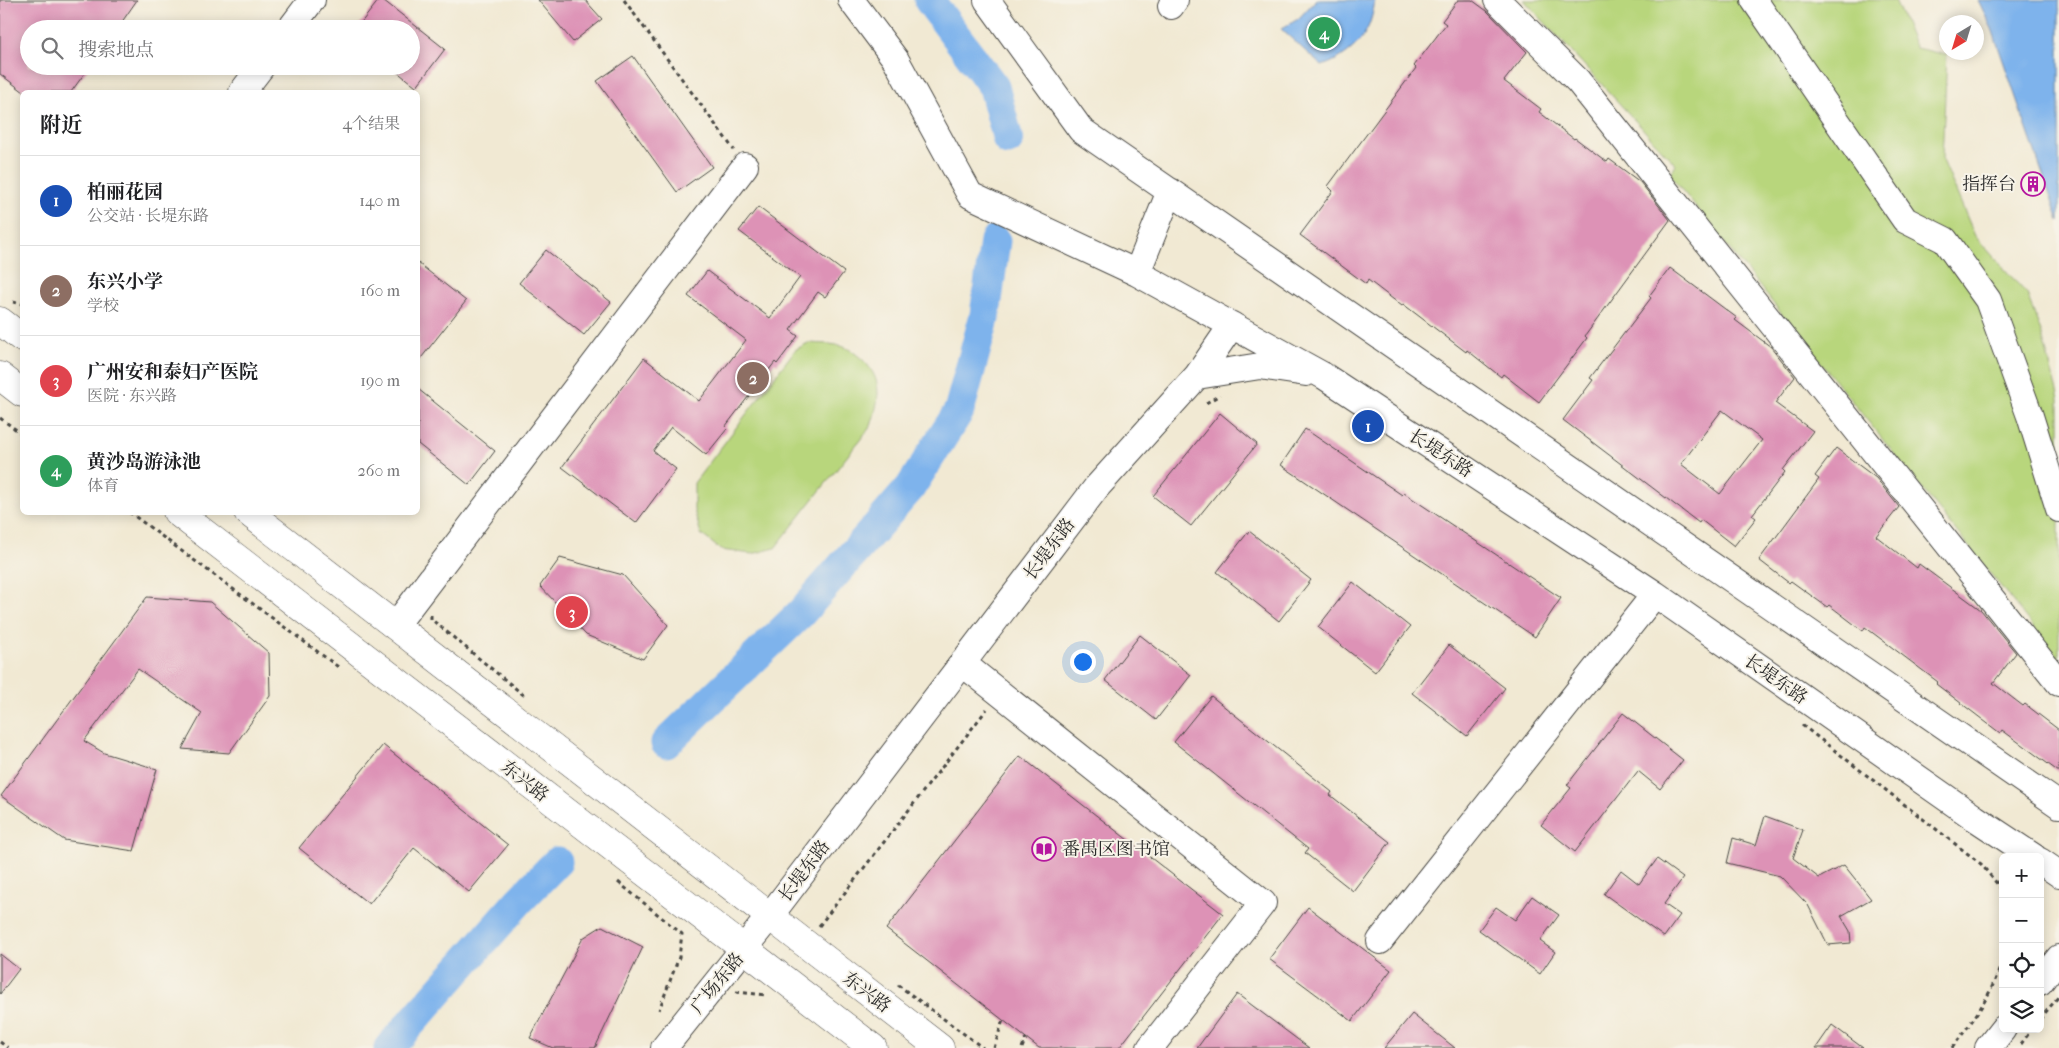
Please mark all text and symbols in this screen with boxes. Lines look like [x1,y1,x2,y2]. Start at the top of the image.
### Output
pin: 4 [1308,14,1340,52]
north arrow [1939,15,1984,60]
search box [20,20,420,75]
icon: search [38,34,66,62]
text: 搜索地点 [78,39,154,61]
text: 附近 [40,113,82,137]
text: 4个结果 [343,114,400,133]
building icon: 指挥台 [2020,171,2046,197]
place label: 指挥台 [1962,174,2016,195]
text: 柏丽花园 [87,181,163,203]
text: 1 [53,191,59,210]
text: 140 m [359,191,400,210]
text: 公交站 · 长堤东路 [87,206,209,225]
text: 东兴小学 [87,271,163,293]
text: 2 [52,281,60,300]
text: 160 m [360,281,400,300]
text: 学校 [87,296,119,315]
pin: 2 [737,359,769,397]
text: 广州安和泰妇产医院 [87,361,258,383]
text: 3 [53,371,59,390]
text: 190 m [360,371,400,390]
text: 医院 · 东兴路 [87,386,177,405]
pin: 1 [1352,407,1384,445]
street label: 长堤东路 [1405,425,1477,482]
text: 黄沙岛游泳池 [87,451,201,473]
text: 4 [51,461,61,480]
text: 260 m [358,461,400,480]
text: 体育 [87,476,119,495]
street label: 长堤东路 [1019,514,1079,584]
pin: 3 [556,593,588,631]
your location [1070,649,1096,675]
street label: 长堤东路 [1740,650,1811,709]
street label: 东兴路 [497,756,552,806]
street label: 长堤东路 [774,836,834,906]
library icon: 番禺区图书馆 [1031,836,1057,862]
place label: 番禺区图书馆 [1062,839,1170,860]
map controls [1999,853,2044,1033]
button: + [1999,853,2044,898]
button: − [1999,898,2044,943]
button: locate [1999,943,2044,988]
street label: 广场东路 [687,949,748,1018]
street label: 东兴路 [839,968,895,1017]
button: layers [1999,988,2044,1033]

